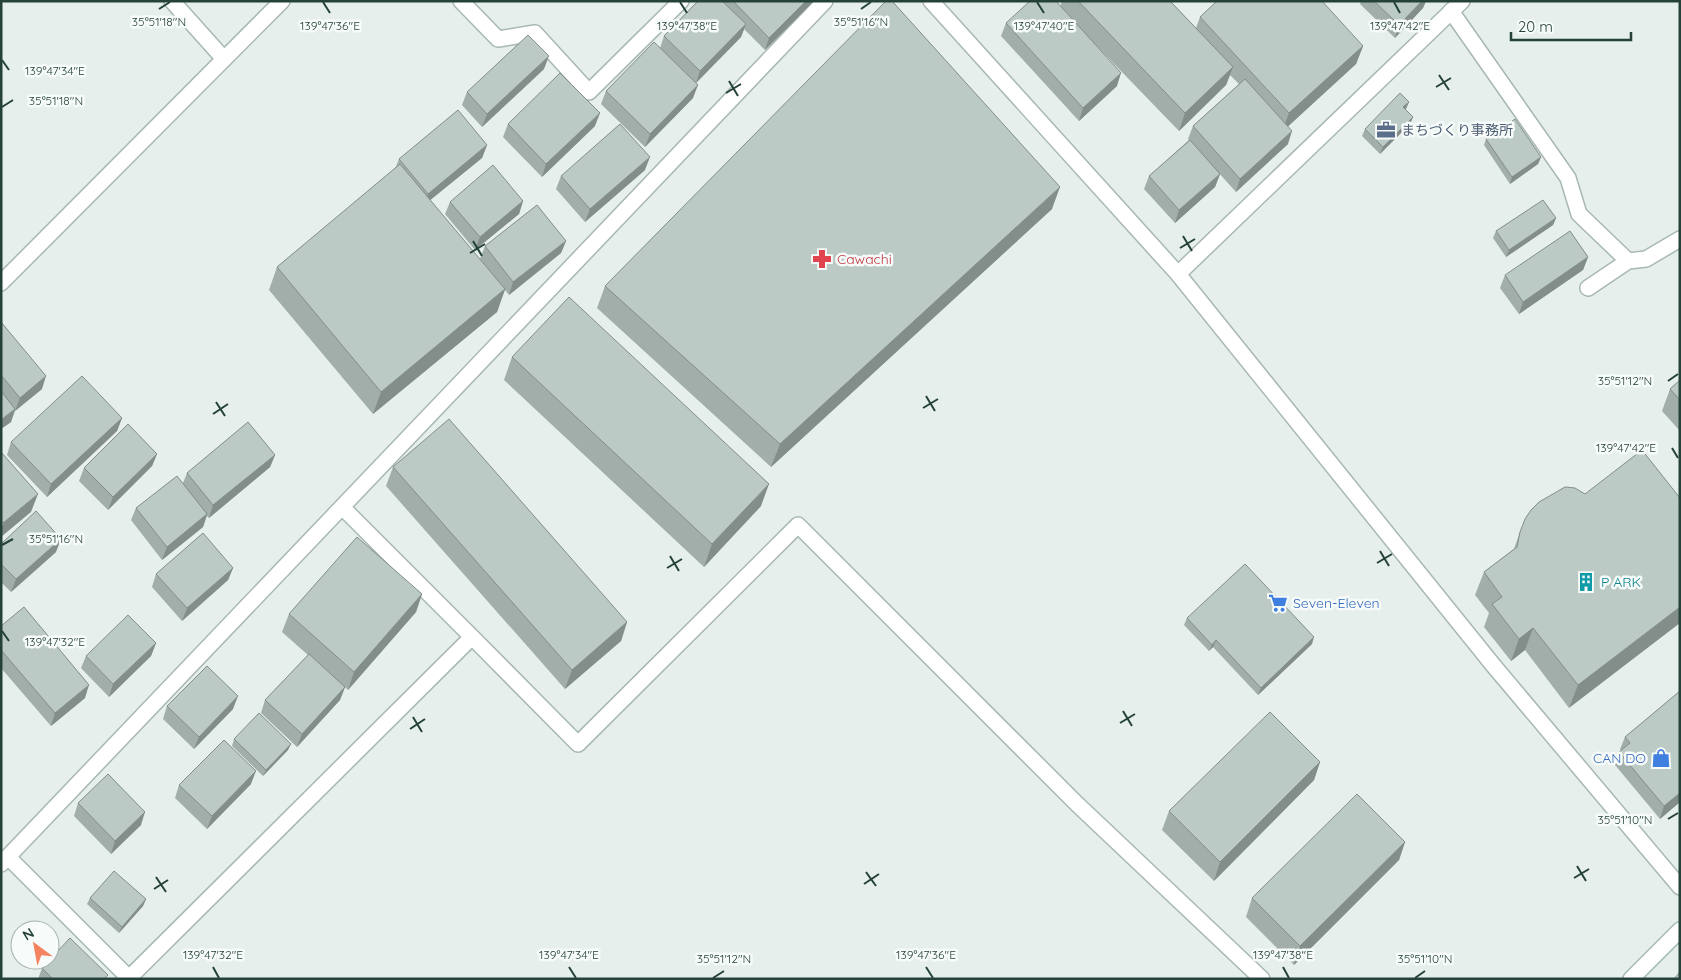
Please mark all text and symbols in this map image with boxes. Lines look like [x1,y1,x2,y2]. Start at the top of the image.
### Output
scale bar [1511,10,1631,42]
text: 35°51'18"N [132,14,186,29]
text: 35°51'16"N [834,14,888,29]
text: 20 m [1518,17,1553,36]
text: 139°47'36"E [300,18,360,33]
text: 139°47'38"E [657,18,717,33]
text: 139°47'40"E [1014,18,1075,33]
text: 139°47'42"E [1370,18,1430,33]
text: 139°47'34"E [25,63,85,78]
text: 35°51'18"N [29,93,83,108]
office icon: まちづくり事務所 [1375,119,1397,141]
place label: まちづくり事務所 [1401,121,1513,139]
pharmacy icon: Cawachi [811,248,833,270]
place label: Cawachi [837,250,892,268]
text: 35°51'12"N [1598,373,1652,388]
text: 139°47'42"E [1596,440,1656,455]
text: 35°51'16"N [29,531,83,546]
building icon: P ARK [1575,571,1597,593]
place label: P ARK [1601,573,1641,591]
supermarket icon: Seven-Eleven [1267,592,1289,614]
place label: Seven-Eleven [1293,594,1380,612]
text: 139°47'32"E [25,634,85,649]
shop icon: CAN DO [1650,747,1672,769]
place label: CAN DO [1593,749,1646,767]
text: 35°51'10"N [1597,812,1653,827]
north arrow [10,920,60,970]
text: N [19,924,37,944]
text: 139°47'32"E [183,947,243,962]
text: 139°47'34"E [539,947,599,962]
text: 139°47'36"E [896,947,956,962]
text: 139°47'38"E [1253,947,1313,962]
text: 35°51'12"N [697,951,751,966]
text: 35°51'10"N [1397,951,1453,966]

